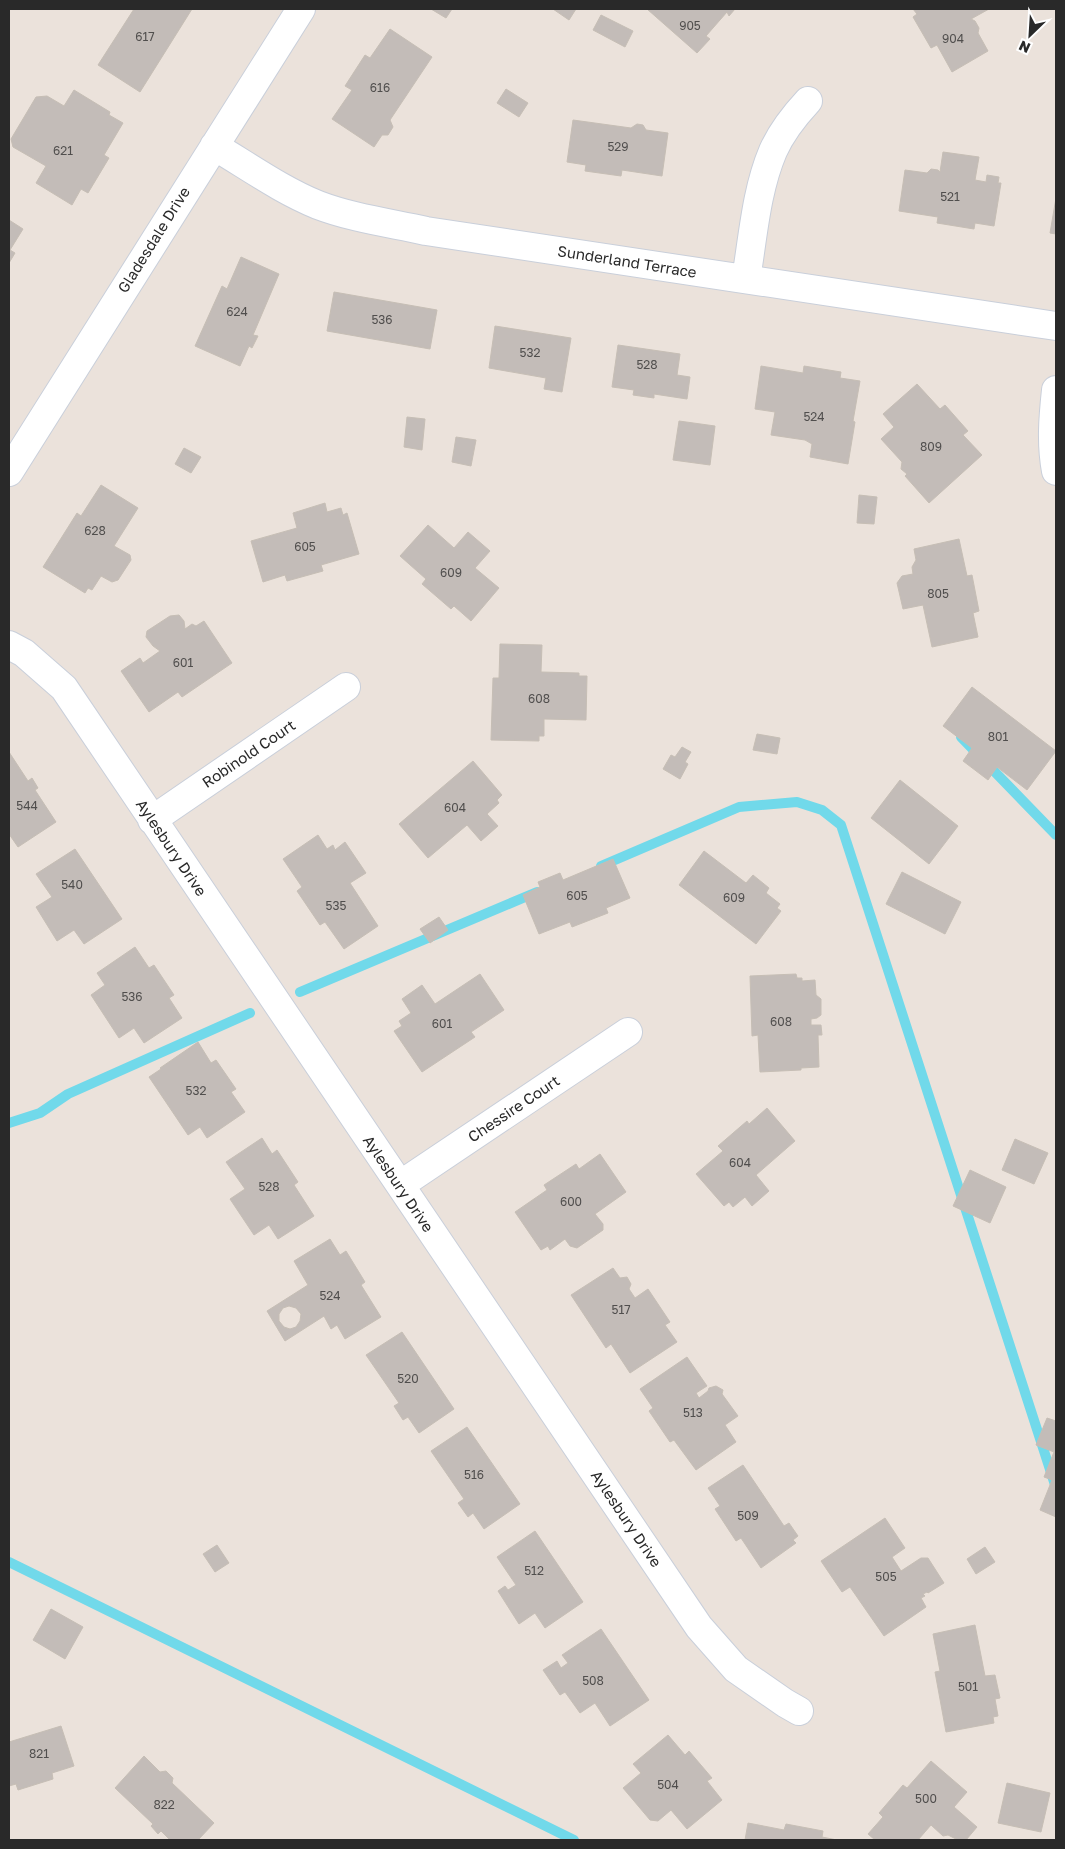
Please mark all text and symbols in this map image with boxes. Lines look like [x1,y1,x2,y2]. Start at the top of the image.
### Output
north arrow [1005,10,1055,60]
house number: 905 [679,18,701,33]
house number: 617 [135,29,155,44]
house number: 904 [942,31,964,46]
text: N [1016,37,1033,57]
house number: 616 [370,80,390,95]
house number: 529 [607,139,629,154]
house number: 621 [53,143,73,158]
street label: Gladesdale Drive [113,183,193,296]
house number: 521 [940,189,960,204]
street label: Sunderland Terrace [556,241,698,281]
house number: 624 [226,304,248,319]
house number: 536 [371,312,393,327]
house number: 532 [520,345,541,360]
house number: 528 [636,357,658,372]
house number: 524 [803,409,825,424]
house number: 809 [920,439,942,454]
house number: 628 [84,523,106,538]
house number: 605 [294,539,316,554]
house number: 609 [440,565,462,580]
house number: 805 [927,586,949,601]
house number: 601 [173,655,193,670]
house number: 608 [528,691,550,706]
street label: Robinold Court [198,715,298,791]
house number: 801 [988,729,1008,744]
street label: Aylesbury Drive [133,796,211,899]
house number: 544 [16,798,38,813]
house number: 604 [444,800,466,815]
house number: 540 [61,877,83,892]
house number: 605 [566,888,588,903]
house number: 609 [723,890,745,905]
house number: 535 [326,898,347,913]
house number: 536 [121,989,143,1004]
house number: 608 [770,1014,792,1029]
house number: 601 [432,1016,452,1031]
street label: Chessire Court [464,1071,563,1145]
house number: 532 [186,1083,207,1098]
street label: Aylesbury Drive [360,1132,438,1235]
house number: 604 [729,1155,751,1170]
house number: 528 [258,1179,280,1194]
house number: 600 [560,1194,582,1209]
house number: 524 [319,1288,341,1303]
house number: 517 [611,1302,631,1317]
house number: 520 [397,1371,419,1386]
house number: 513 [683,1405,703,1420]
house number: 516 [464,1467,484,1482]
street label: Aylesbury Drive [588,1467,666,1570]
house number: 509 [737,1508,759,1523]
house number: 512 [524,1563,544,1578]
house number: 505 [875,1569,897,1584]
house number: 508 [582,1673,604,1688]
house number: 501 [958,1679,978,1694]
house number: 821 [29,1746,49,1761]
house number: 504 [657,1777,679,1792]
house number: 500 [915,1791,937,1806]
house number: 822 [153,1797,175,1812]

